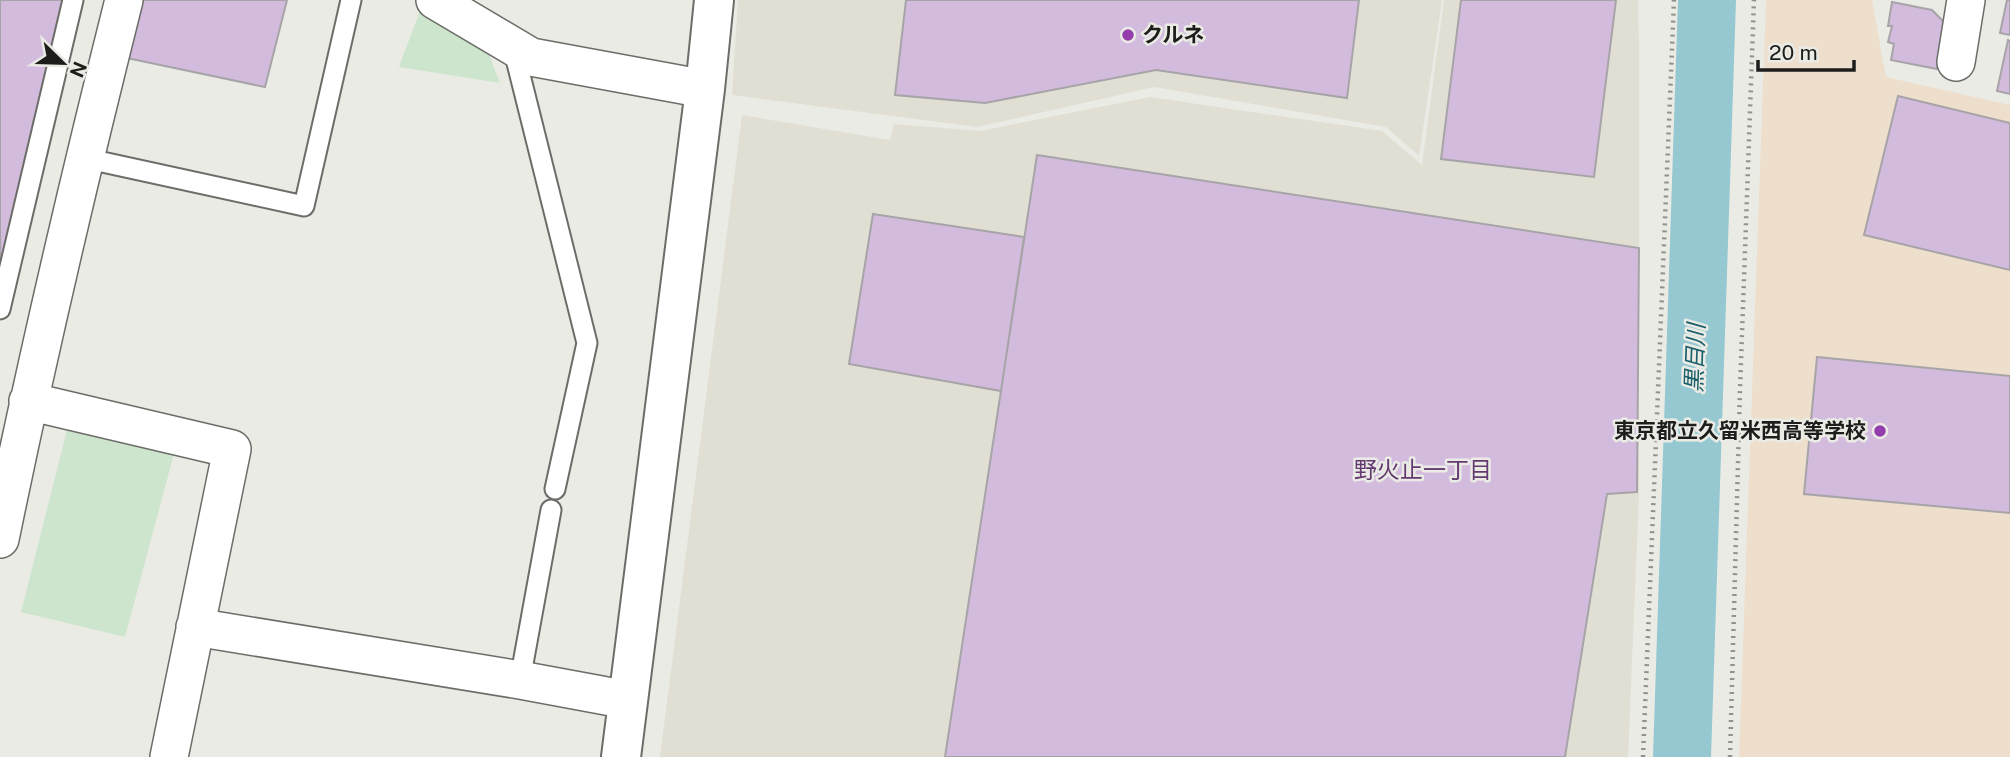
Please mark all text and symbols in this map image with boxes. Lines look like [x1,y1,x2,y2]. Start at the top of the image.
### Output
place label: クルネ [1142,22,1204,47]
marker: クルネ [1120,27,1136,43]
north arrow [28,28,98,98]
scale bar [1758,28,1854,72]
text: 20 m [1769,40,1818,65]
text: N [66,59,92,81]
water label: 黒目川 [1680,320,1709,393]
place label: 東京都立久留米西高等学校 [1614,418,1866,443]
marker: 東京都立久留米西高等学校 [1872,423,1888,439]
district label: 野火止一丁目 [1354,456,1492,483]

